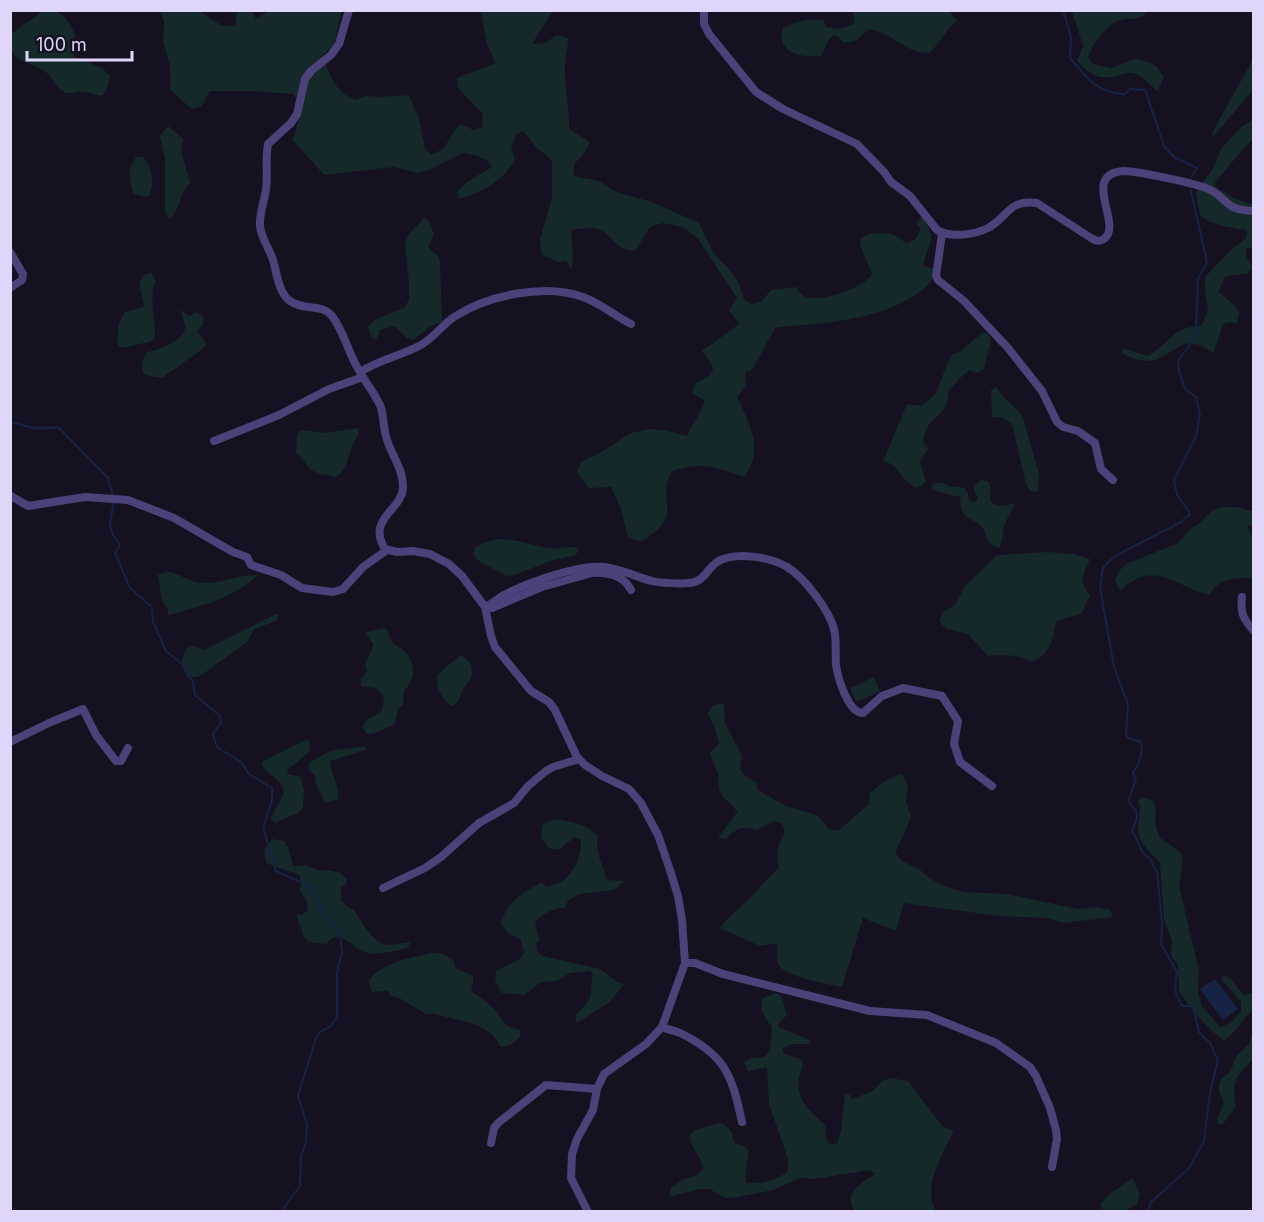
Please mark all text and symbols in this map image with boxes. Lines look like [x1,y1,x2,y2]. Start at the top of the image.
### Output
scale bar [27,24,132,62]
text: 100 m [36,34,87,55]

